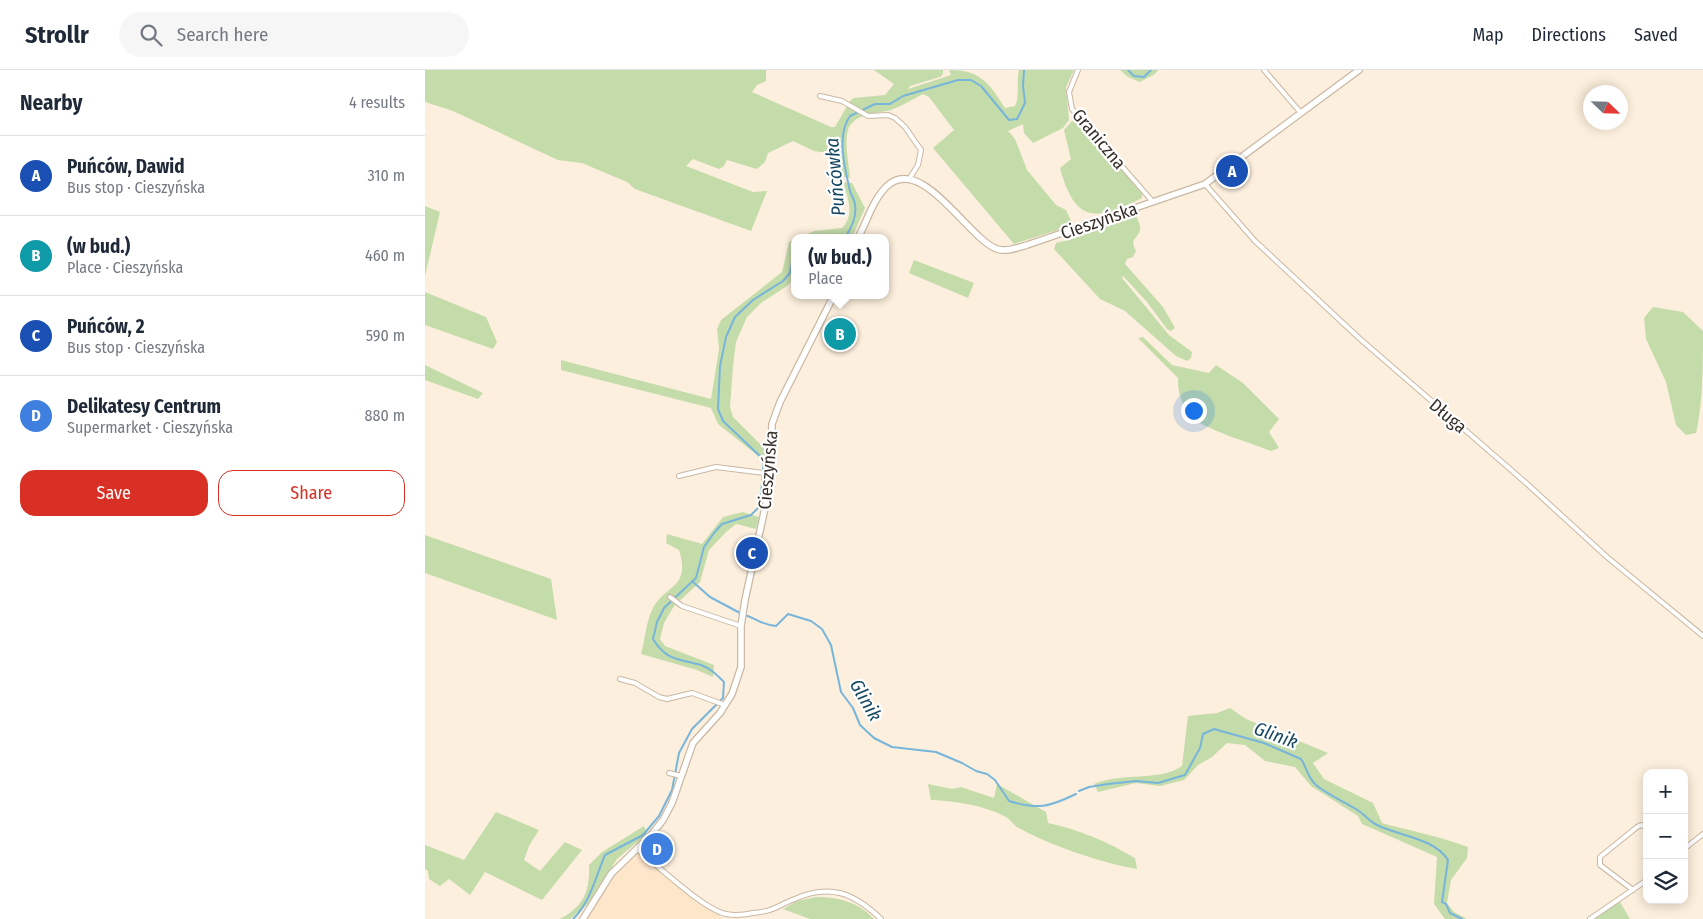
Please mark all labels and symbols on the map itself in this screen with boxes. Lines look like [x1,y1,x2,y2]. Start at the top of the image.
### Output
north arrow [1583,85,1628,130]
street label: Graniczna [1067,104,1131,174]
water label: Puńcówka [820,137,850,217]
pin: A [1216,152,1248,190]
street label: Cieszyńska [1058,198,1140,244]
pin: B [824,315,856,353]
street label: Długa [1425,394,1471,438]
your location [1181,398,1207,424]
street label: Cieszyńska [754,429,782,511]
pin: C [736,534,768,572]
water label: Glinik [845,675,887,725]
water label: Glinik [1251,717,1301,753]
pin: D [641,830,673,868]

